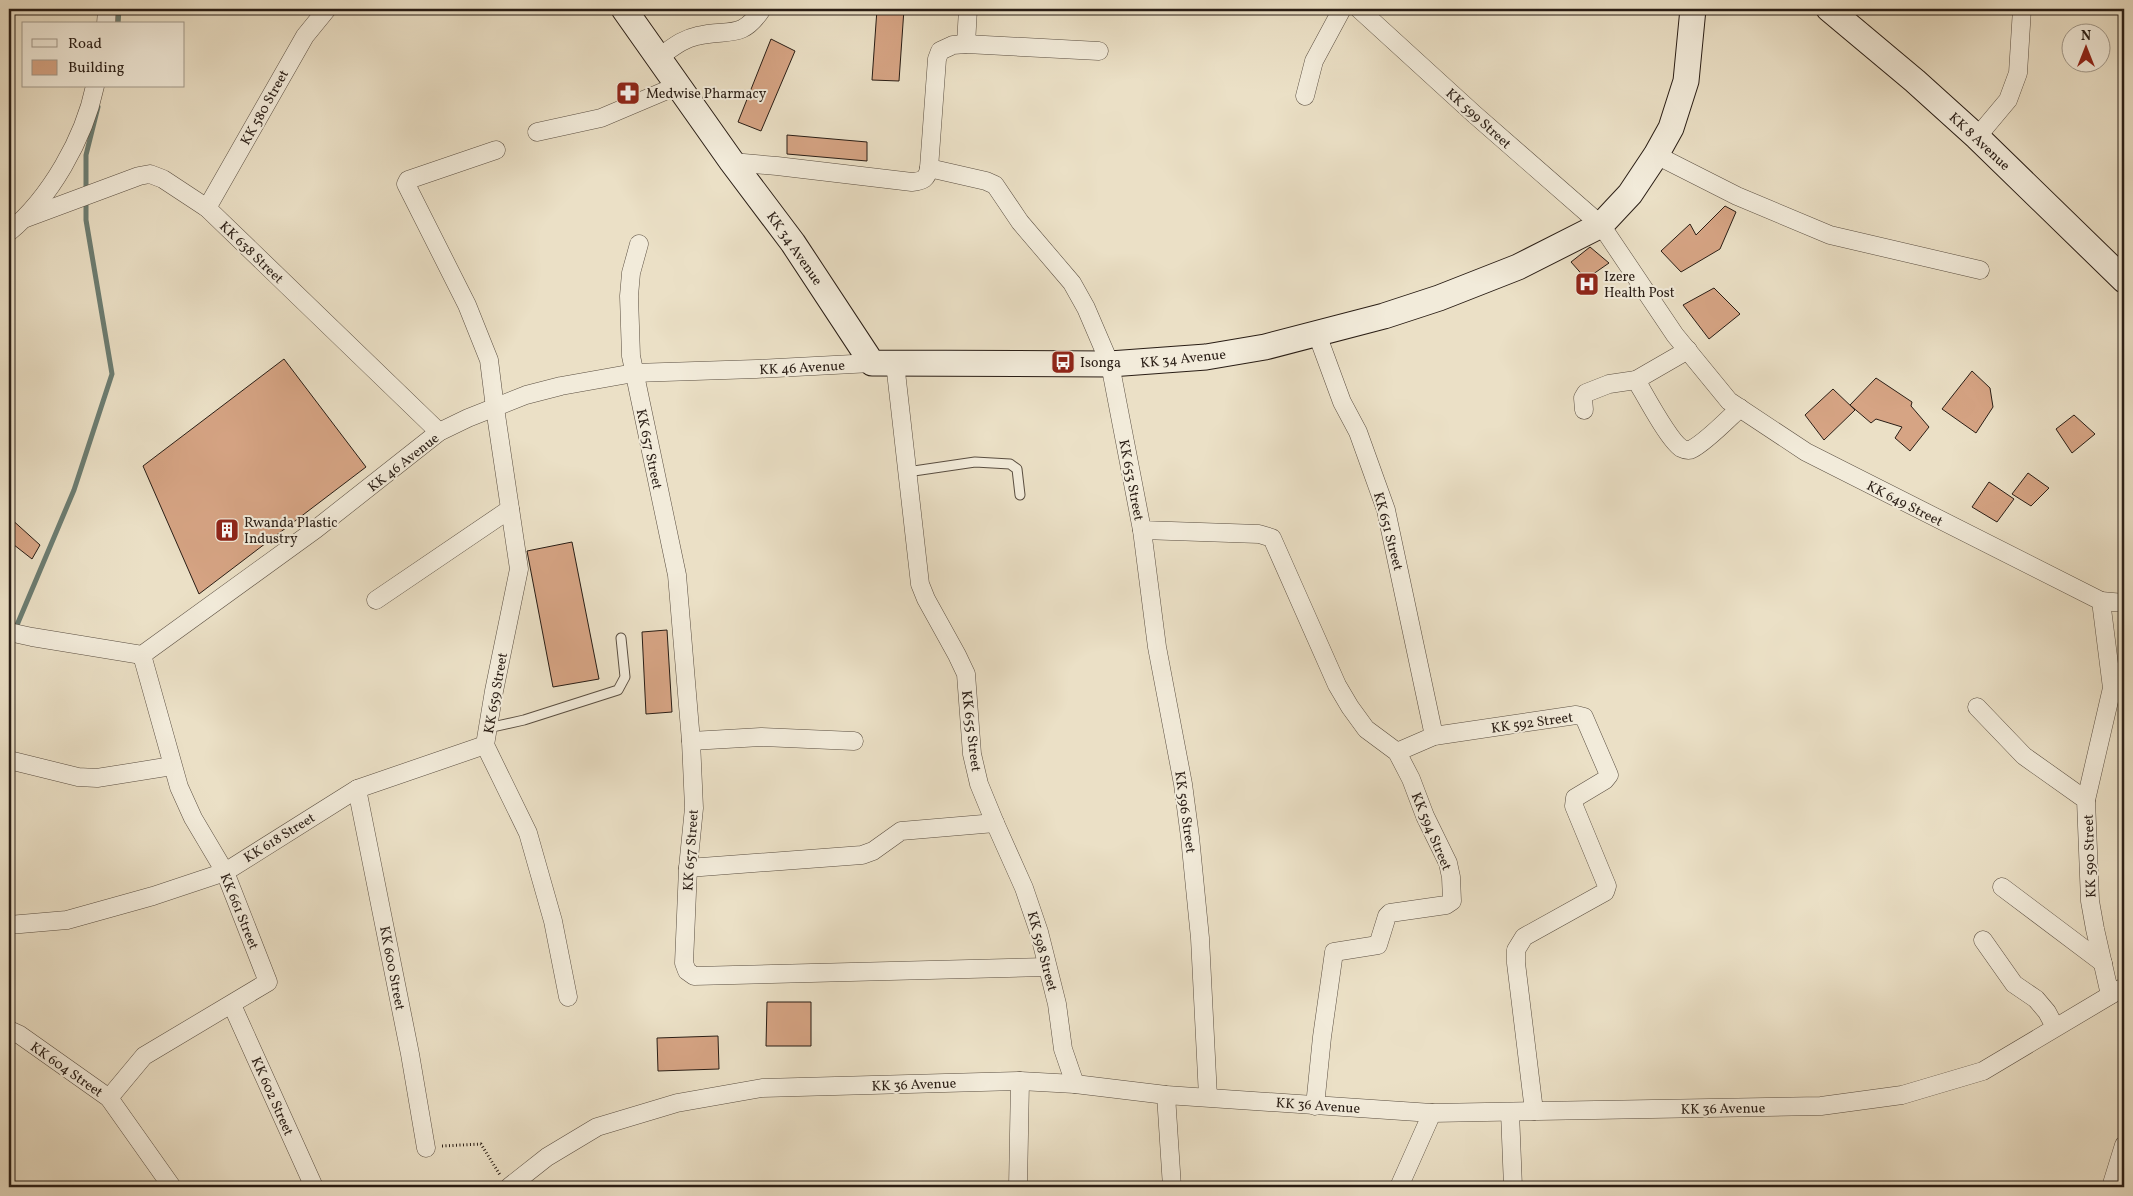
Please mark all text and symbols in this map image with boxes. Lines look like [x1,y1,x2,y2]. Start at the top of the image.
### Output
legend [22,22,185,88]
north arrow [2060,22,2110,72]
text: N [2081,27,2091,46]
text: Road [68,34,102,55]
text: Building [68,58,125,79]
street label: KK 580 Street [237,67,294,149]
pharmacy icon: Medwise Pharmacy [615,80,641,106]
street label: KK 599 Street [1441,84,1515,154]
place label: Medwise Pharmacy [646,85,767,104]
street label: KK 8 Avenue [1944,109,2014,176]
street label: KK 34 Avenue [761,208,826,290]
street label: KK 638 Street [215,218,287,289]
place label: Izere Health Post [1604,268,1675,303]
hospital icon: Izere Health Post [1574,271,1600,297]
street label: KK 34 Avenue [1139,346,1227,373]
bus stop icon: Isonga [1050,349,1076,375]
place label: Isonga [1080,354,1121,373]
street label: KK 46 Avenue [759,357,846,380]
street label: KK 657 Street [631,407,666,491]
street label: KK 46 Avenue [364,429,444,497]
street label: KK 653 Street [1113,438,1148,523]
street label: KK 649 Street [1863,477,1946,532]
street label: KK 651 Street [1368,490,1407,573]
place label: Rwanda Plastic Industry [244,514,338,549]
building icon: Rwanda Plastic Industry [214,517,240,543]
street label: KK 659 Street [480,651,513,735]
street label: KK 655 Street [956,689,985,773]
street label: KK 592 Street [1490,708,1574,739]
street label: KK 596 Street [1169,770,1200,855]
street label: KK 594 Street [1406,790,1456,874]
street label: KK 618 Street [240,809,319,868]
street label: KK 657 Street [679,809,704,892]
street label: KK 590 Street [2080,814,2101,898]
street label: KK 661 Street [215,871,263,953]
street label: KK 598 Street [1022,909,1061,994]
street label: KK 600 Street [374,925,409,1012]
street label: KK 604 Street [26,1038,106,1102]
street label: KK 602 Street [246,1054,297,1139]
street label: KK 36 Avenue [871,1075,957,1096]
street label: KK 36 Avenue [1275,1094,1361,1119]
street label: KK 36 Avenue [1681,1099,1766,1120]

